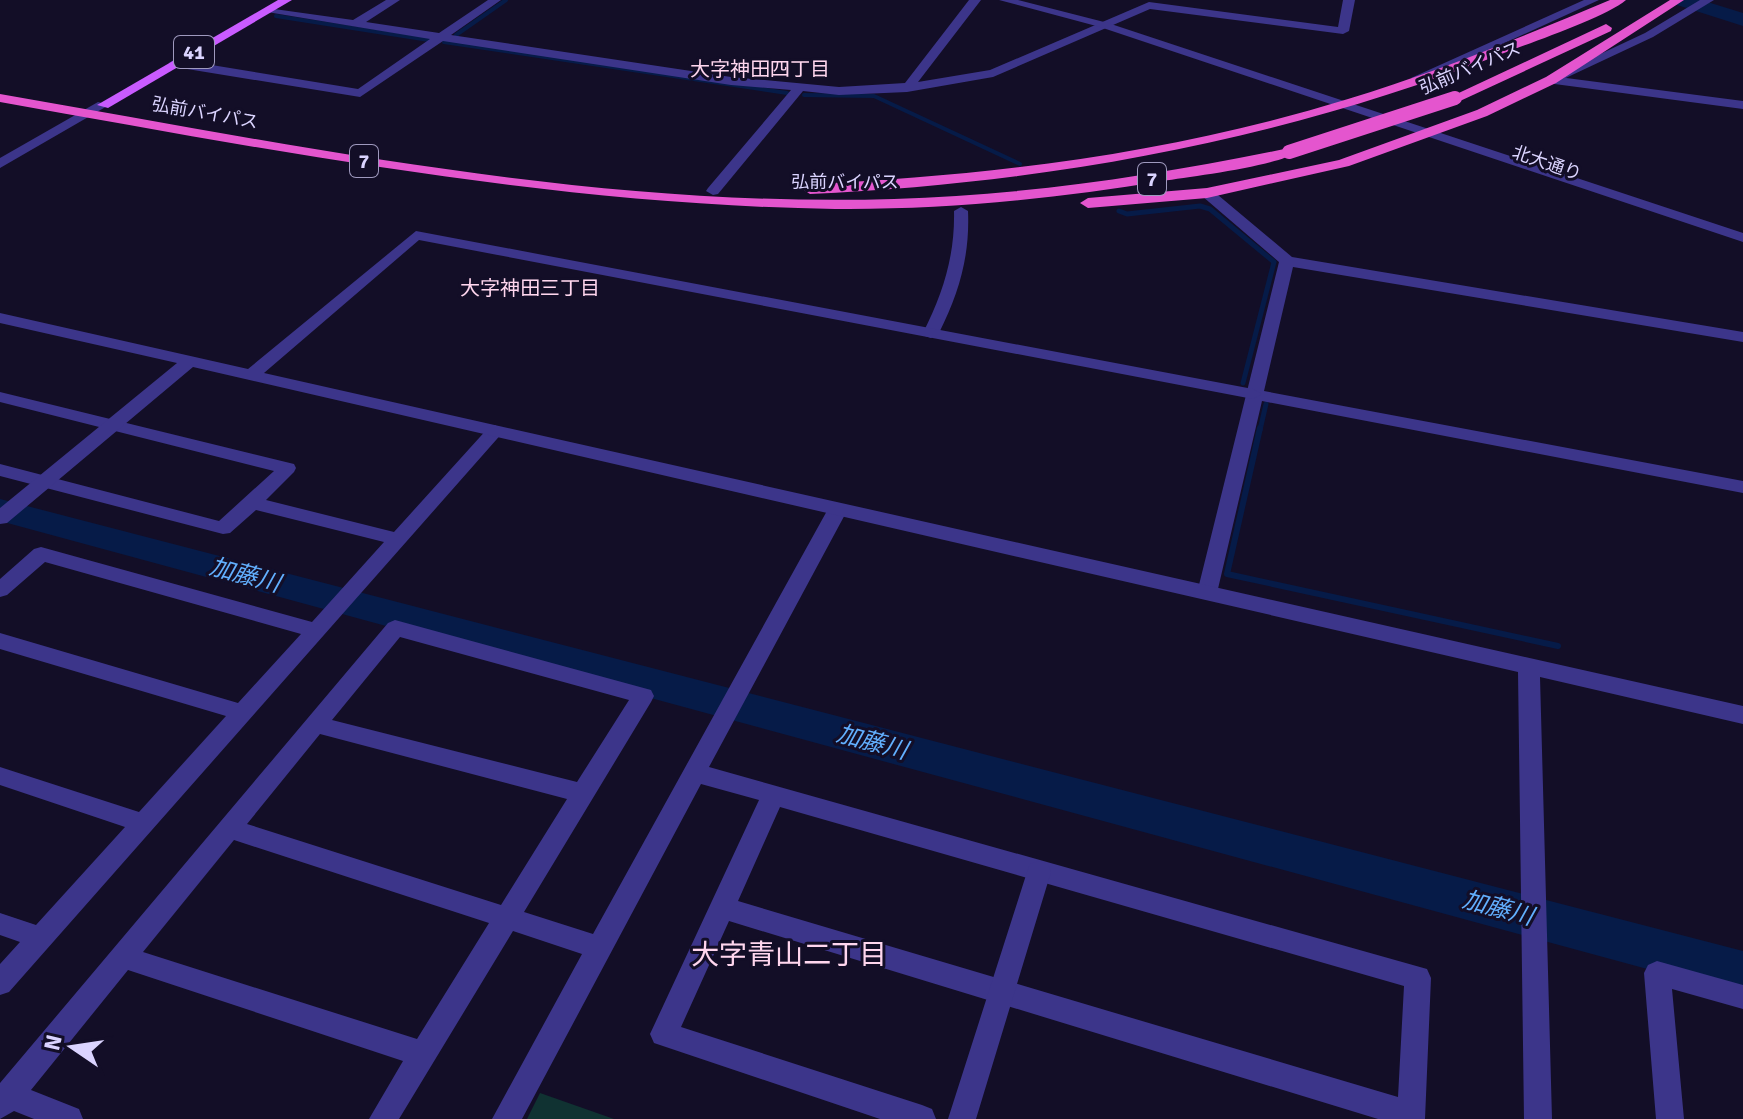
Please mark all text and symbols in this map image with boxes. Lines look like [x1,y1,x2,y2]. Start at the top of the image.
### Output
road number: 41 [174,36,214,68]
street label: 弘前バイパス [1416,37,1524,99]
district label: 大字神田四丁目 [690,57,830,82]
street label: 弘前バイパス [150,93,260,133]
street label: 北大通り [1509,141,1585,185]
road number: 7 [350,145,378,177]
road number: 7 [1138,163,1166,195]
street label: 弘前バイパス [791,171,899,193]
district label: 大字神田三丁目 [460,276,600,301]
water label: 加藤川 [206,551,287,600]
water label: 加藤川 [833,718,914,767]
water label: 加藤川 [1459,884,1540,933]
district label: 大字青山二丁目 [691,938,887,972]
north arrow [32,1007,112,1087]
text: N [38,1032,68,1053]

